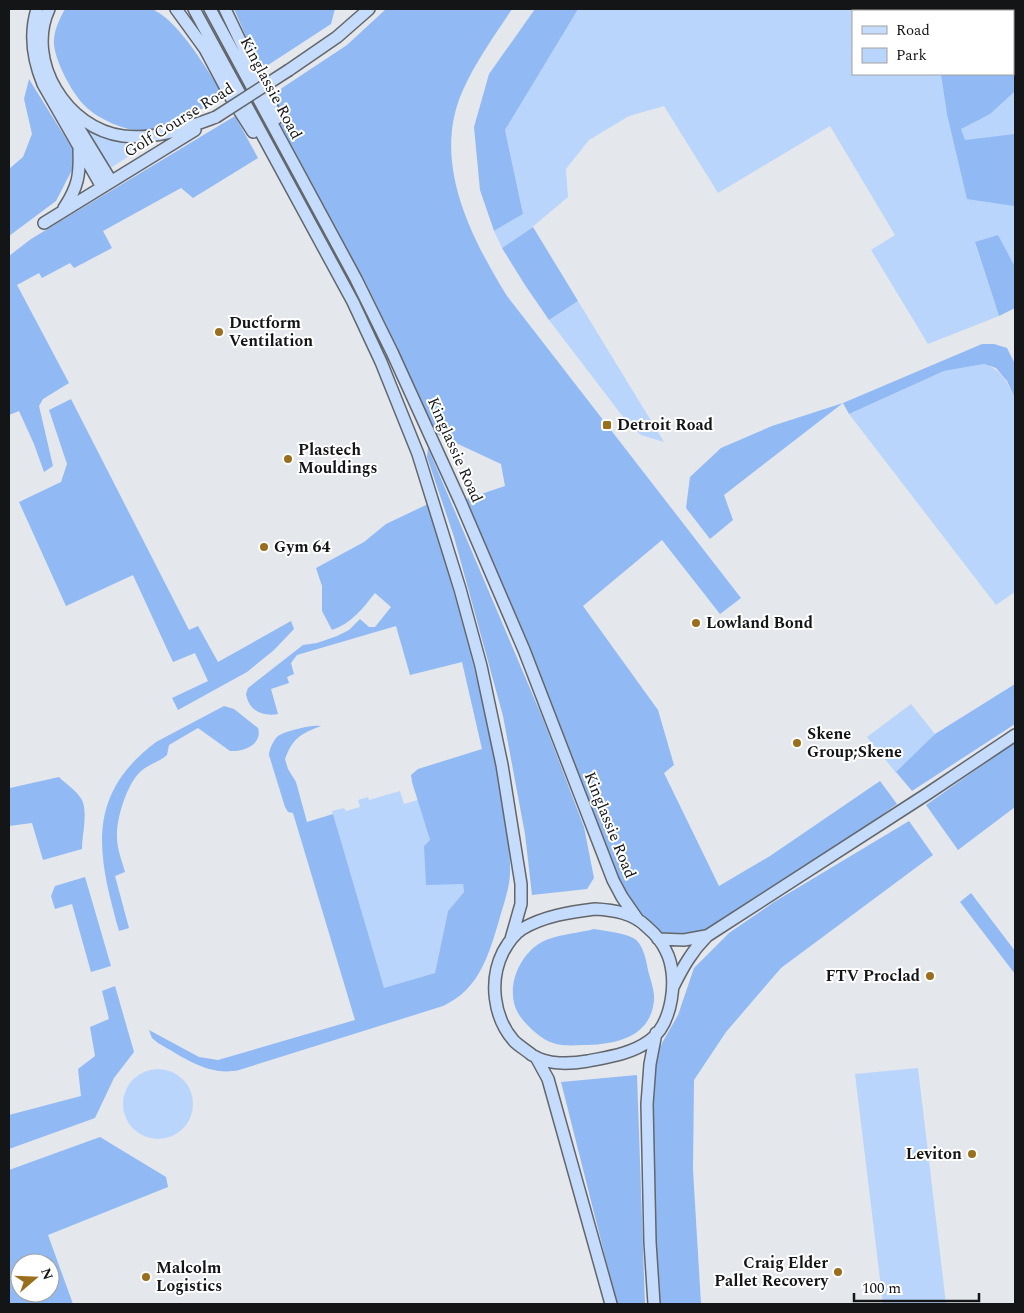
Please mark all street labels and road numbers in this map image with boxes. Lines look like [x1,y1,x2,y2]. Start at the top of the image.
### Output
street label: Kinglassie Road [234,32,308,144]
street label: Golf Course Road [119,77,239,163]
street label: Kinglassie Road [421,393,489,507]
street label: Kinglassie Road [578,768,642,882]

